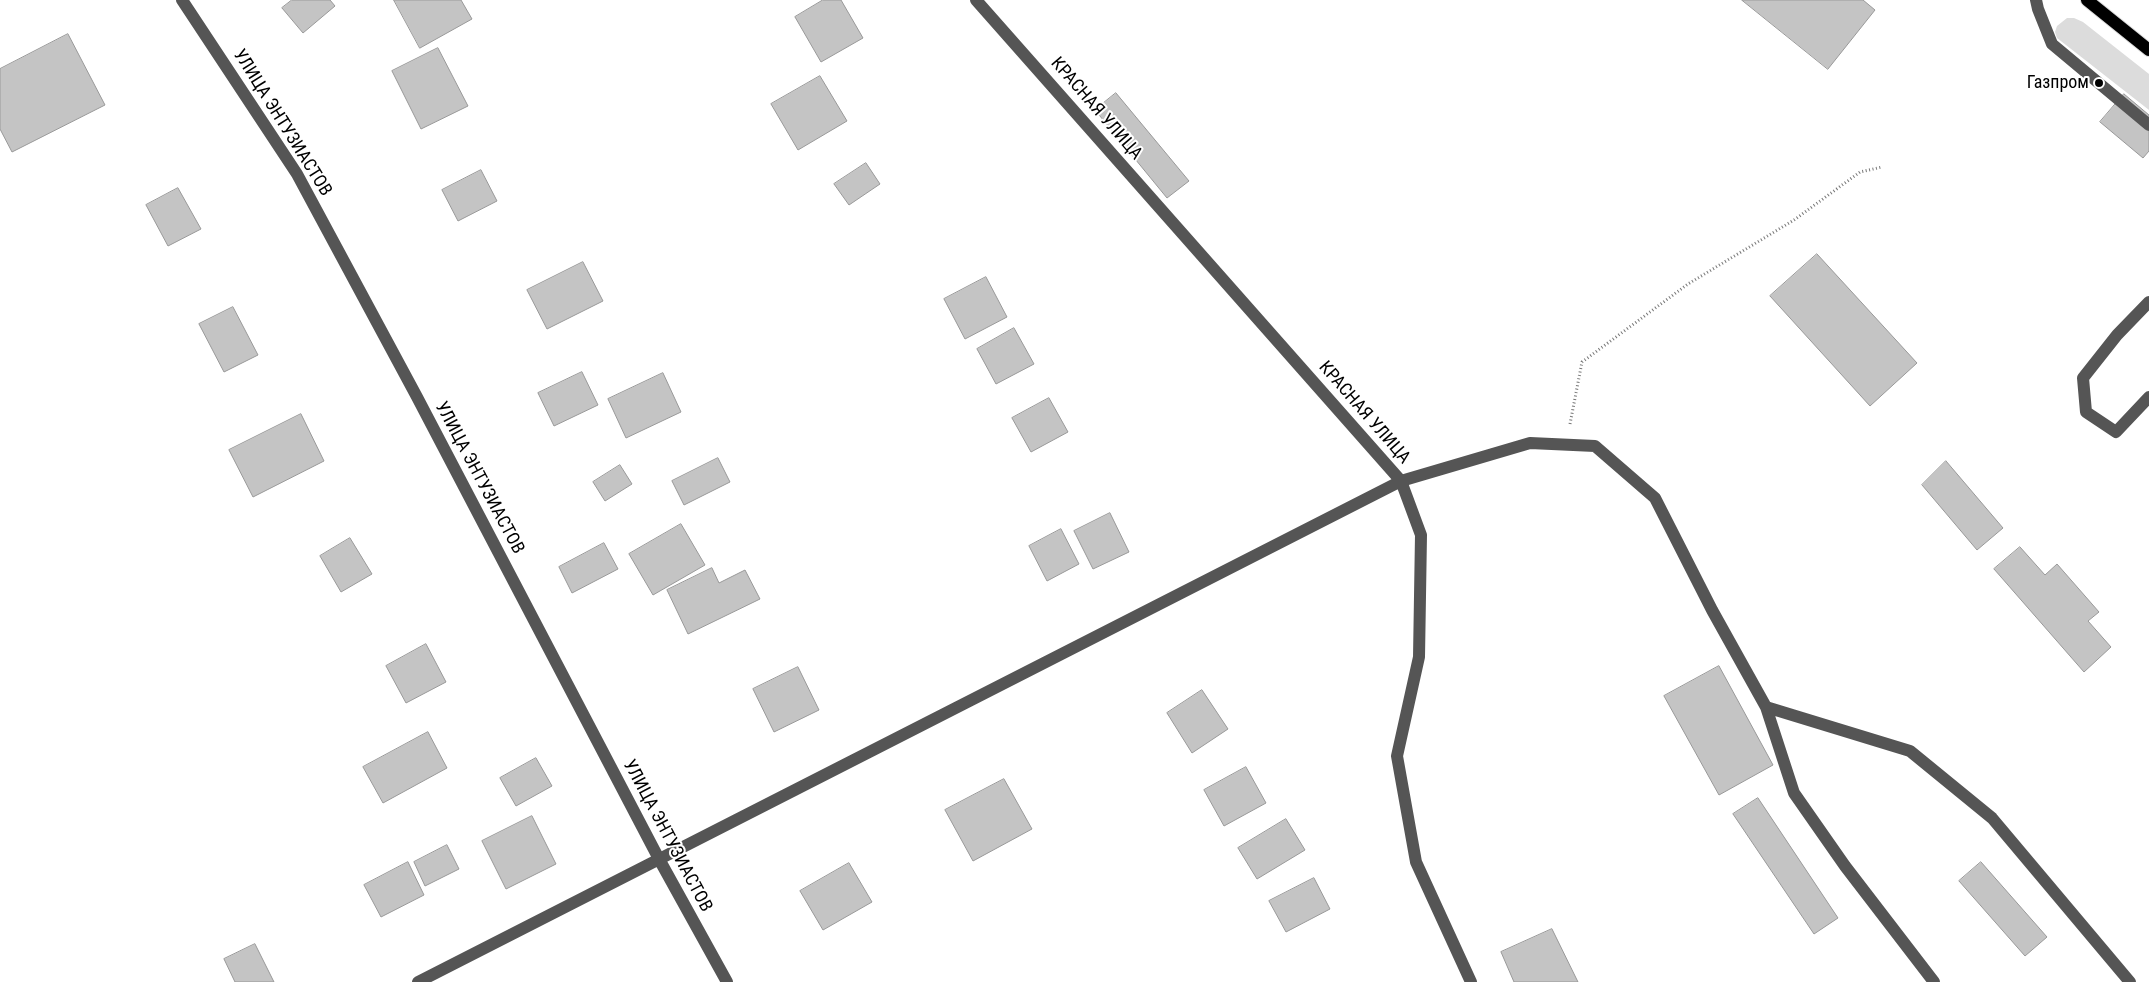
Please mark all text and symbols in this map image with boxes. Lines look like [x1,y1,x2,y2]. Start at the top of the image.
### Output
street label: УЛИЦА ЭНТУЗИАСТОВ [228,46,336,200]
street label: КРАСНАЯ УЛИЦА [1046,53,1146,165]
place label: Газпром [2027,72,2089,94]
marker: Газпром [2093,77,2105,89]
street label: КРАСНАЯ УЛИЦА [1314,357,1414,469]
street label: УЛИЦА ЭНТУЗИАСТОВ [430,398,528,558]
street label: УЛИЦА ЭНТУЗИАСТОВ [618,756,716,916]

